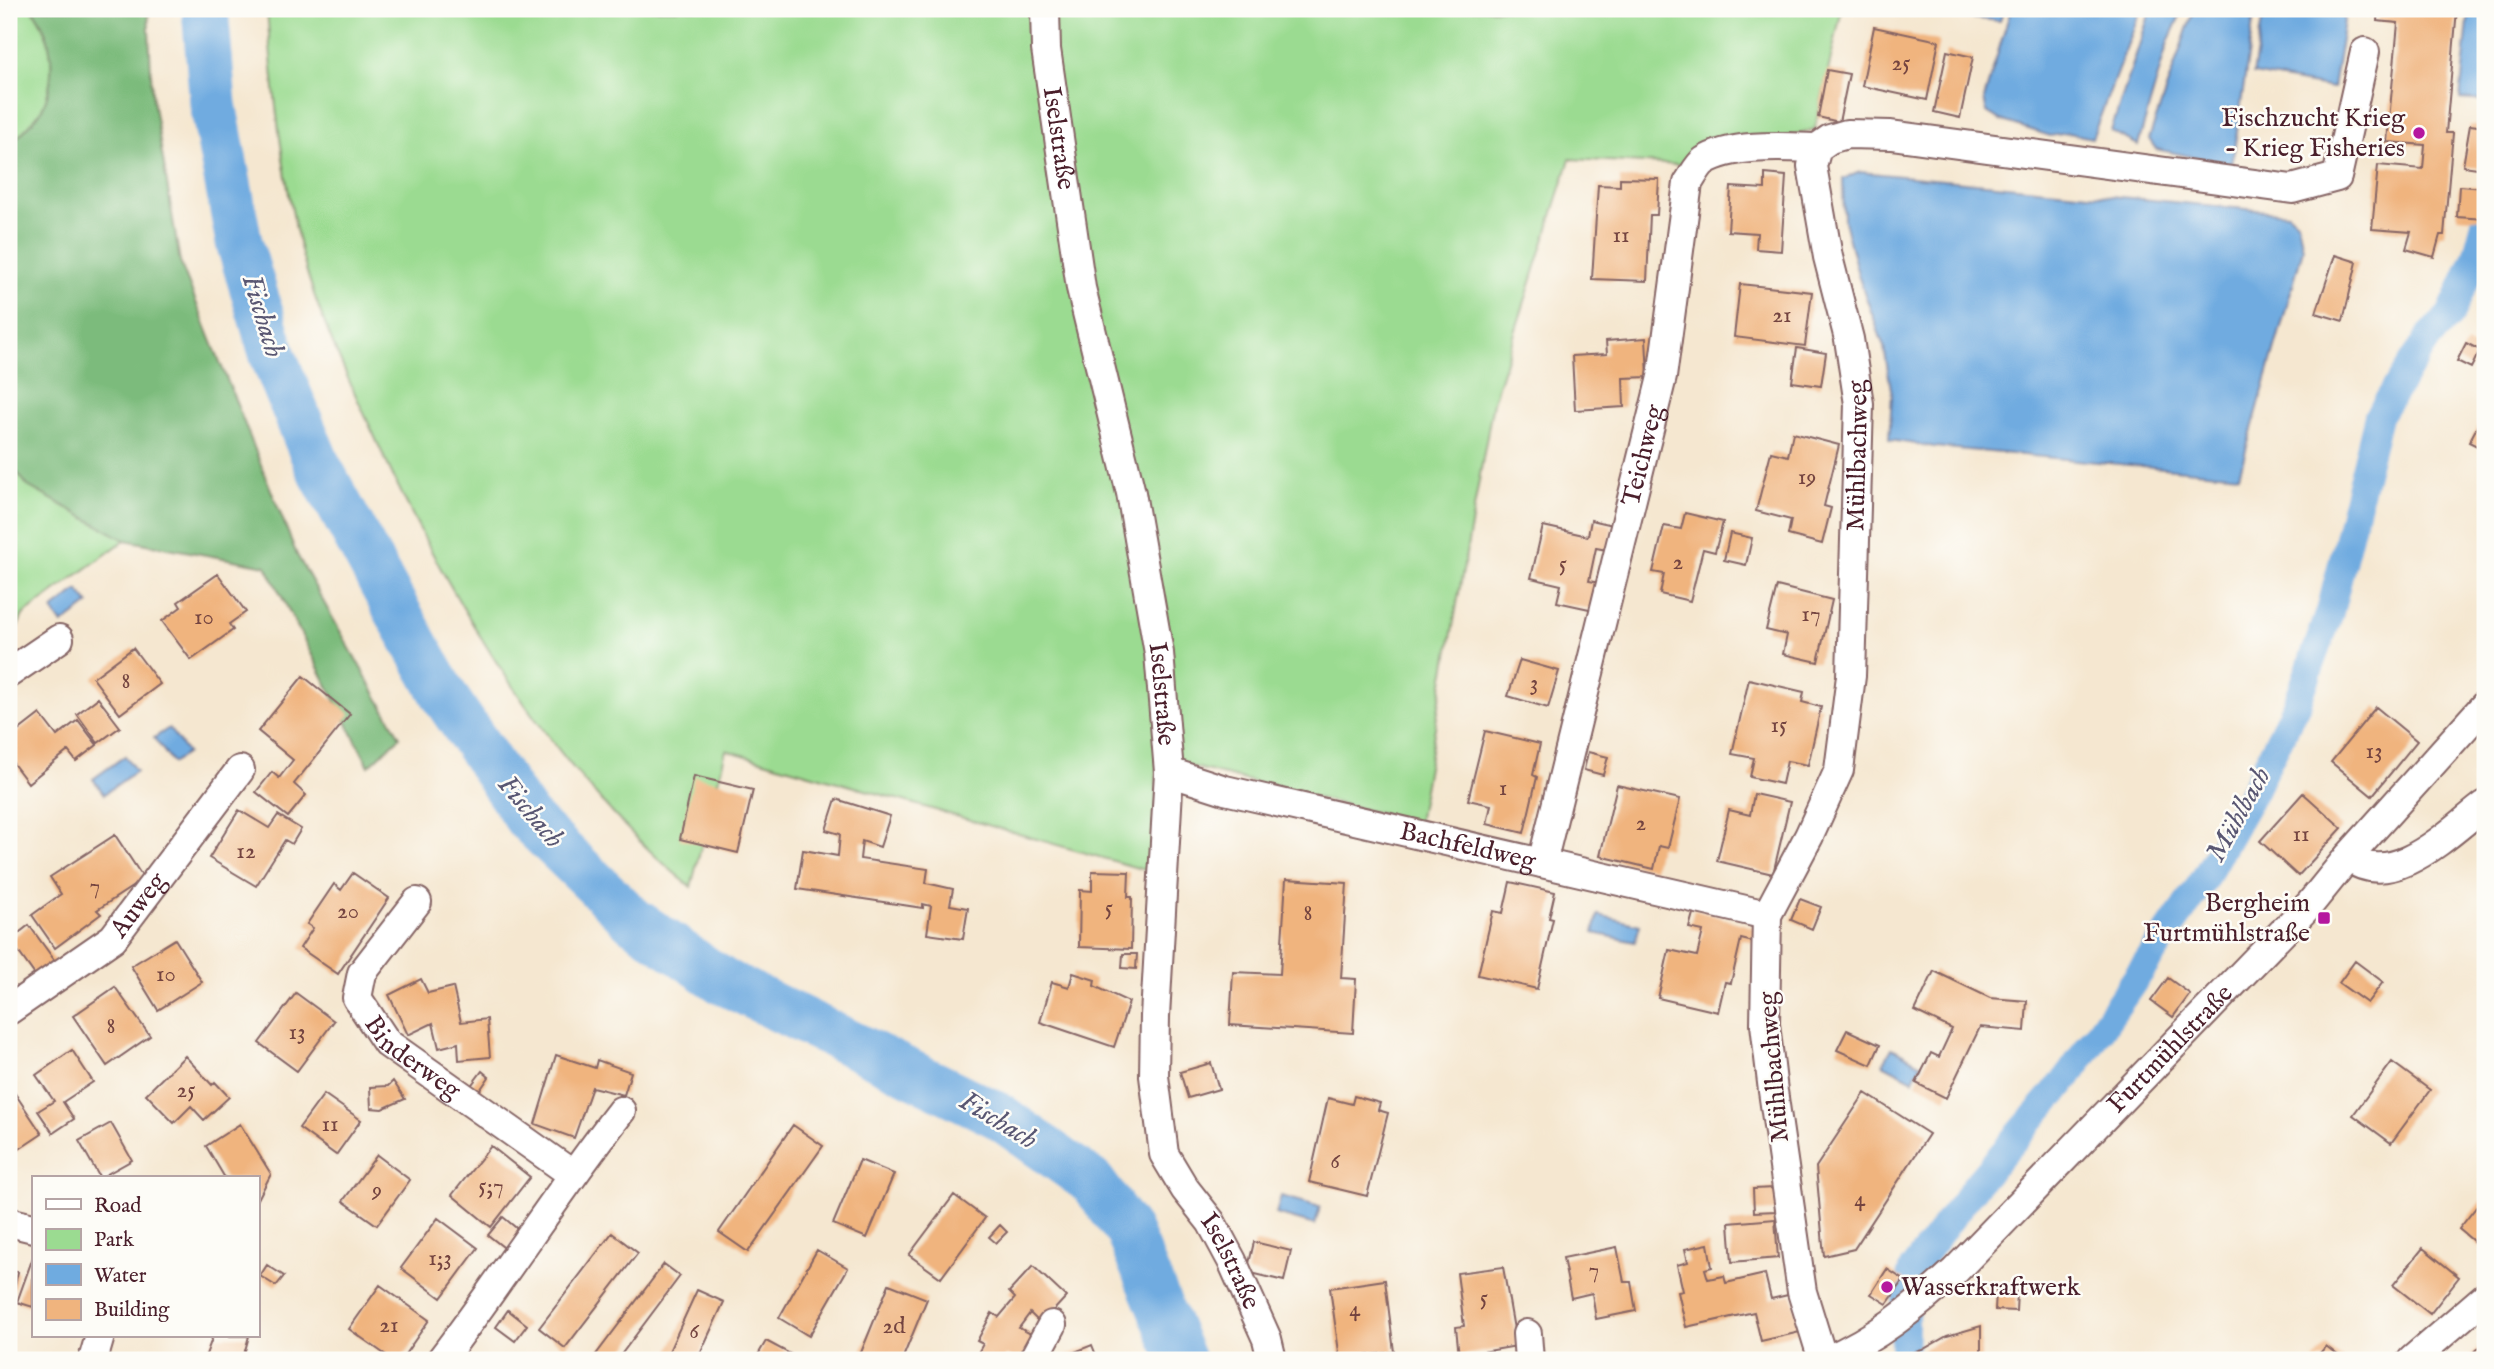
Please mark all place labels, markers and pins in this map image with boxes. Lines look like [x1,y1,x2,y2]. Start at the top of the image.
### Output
place label: Fischzucht Krieg - Krieg Fisheries [2221,102,2406,165]
marker: Fischzucht Krieg - Krieg Fisheries [2411,125,2427,141]
place label: Bergheim Furtmühlstraße [2143,887,2310,950]
marker: Bergheim Furtmühlstraße [2316,910,2332,926]
place label: Wasserkraftwerk [1901,1271,2081,1304]
marker: Wasserkraftwerk [1879,1279,1895,1295]

